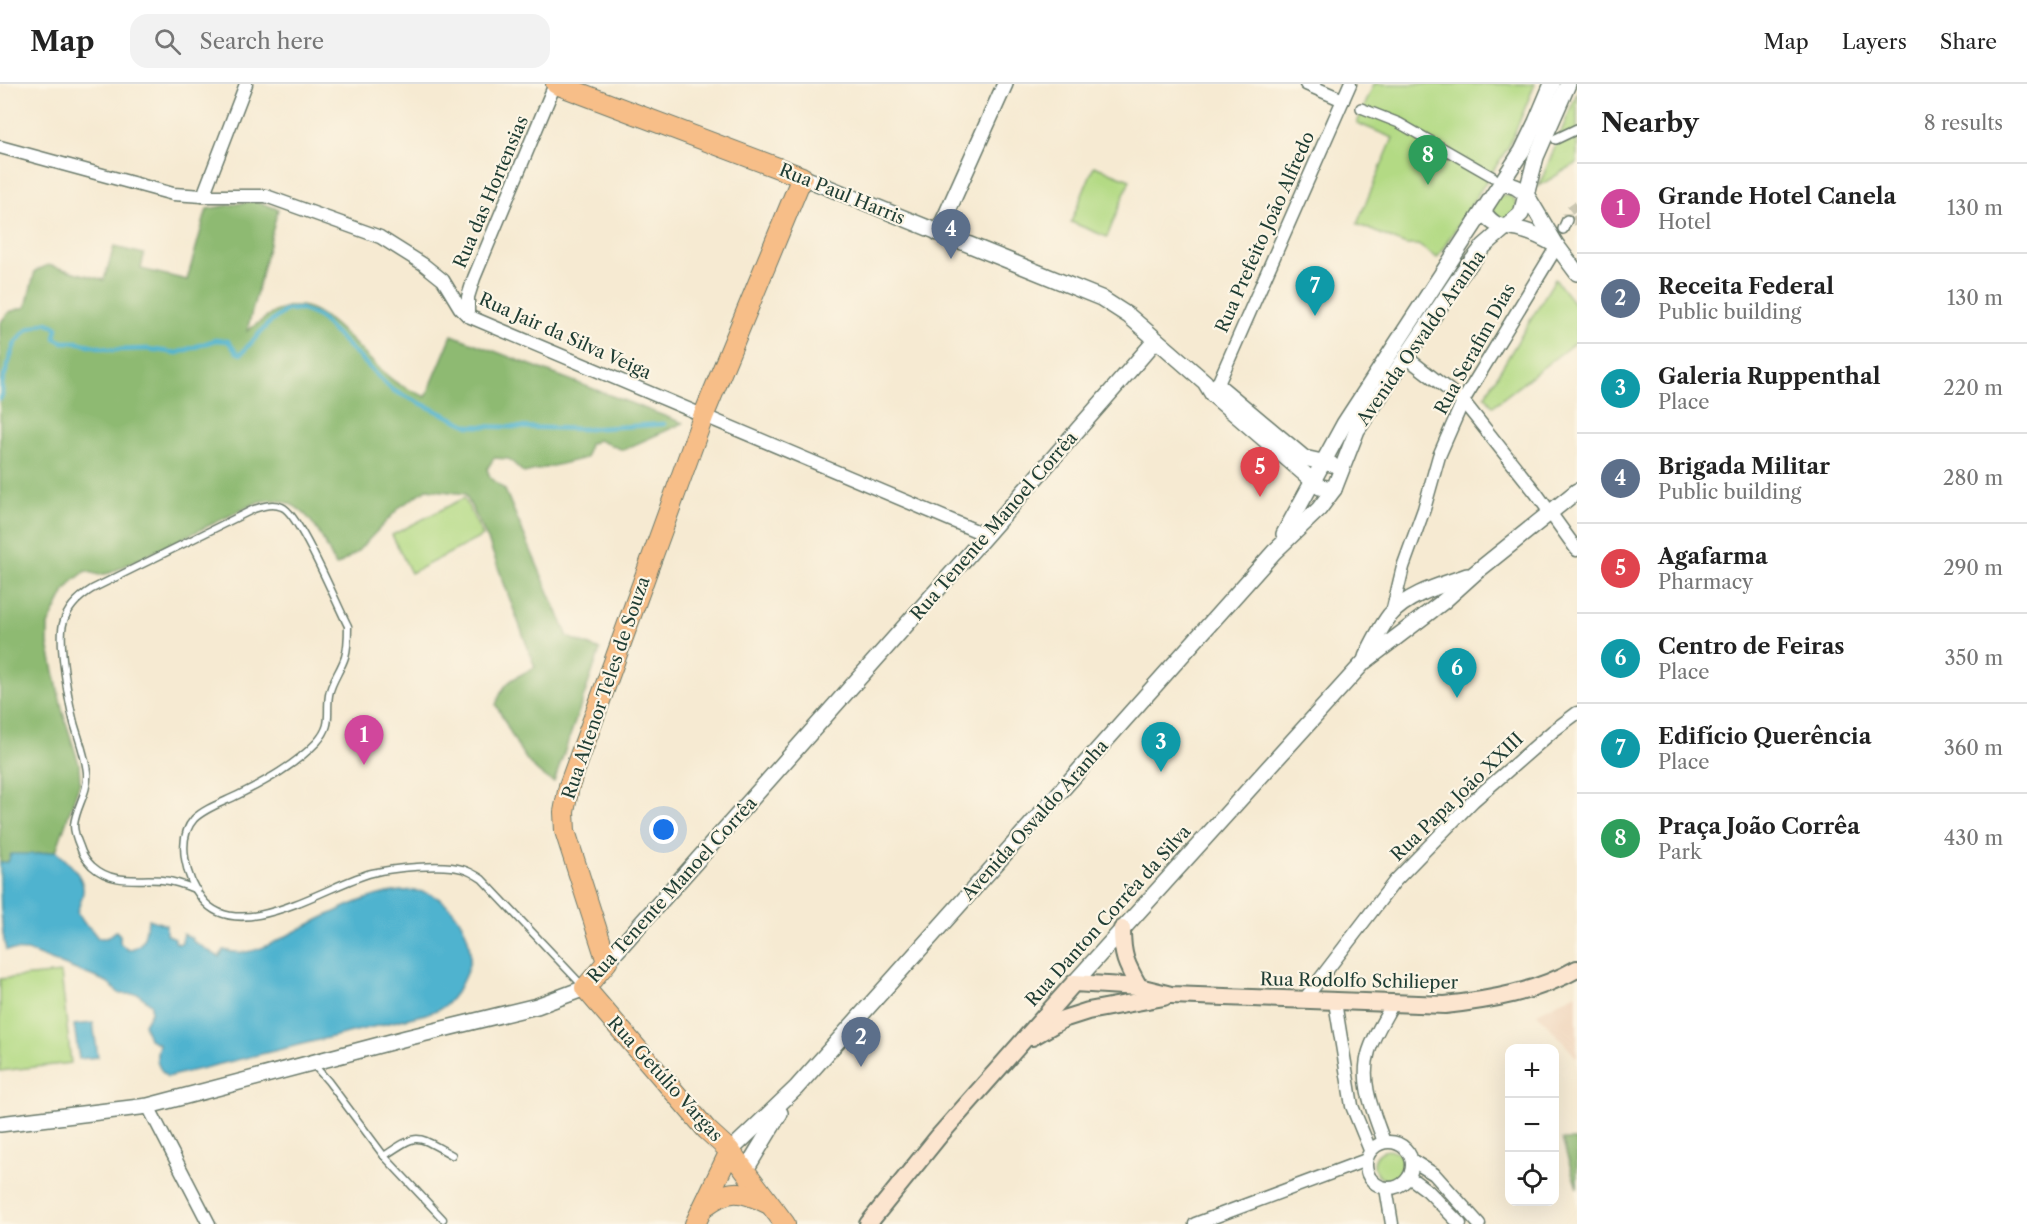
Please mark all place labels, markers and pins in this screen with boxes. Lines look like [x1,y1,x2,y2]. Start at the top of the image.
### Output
pin: 8 [1408,135,1448,185]
pin: 4 [932,210,970,259]
pin: 7 [1296,266,1334,316]
pin: 5 [1240,448,1280,497]
pin: 6 [1438,648,1476,698]
pin: 1 [344,716,384,765]
pin: 3 [1142,722,1180,772]
pin: 2 [842,1018,880,1067]

